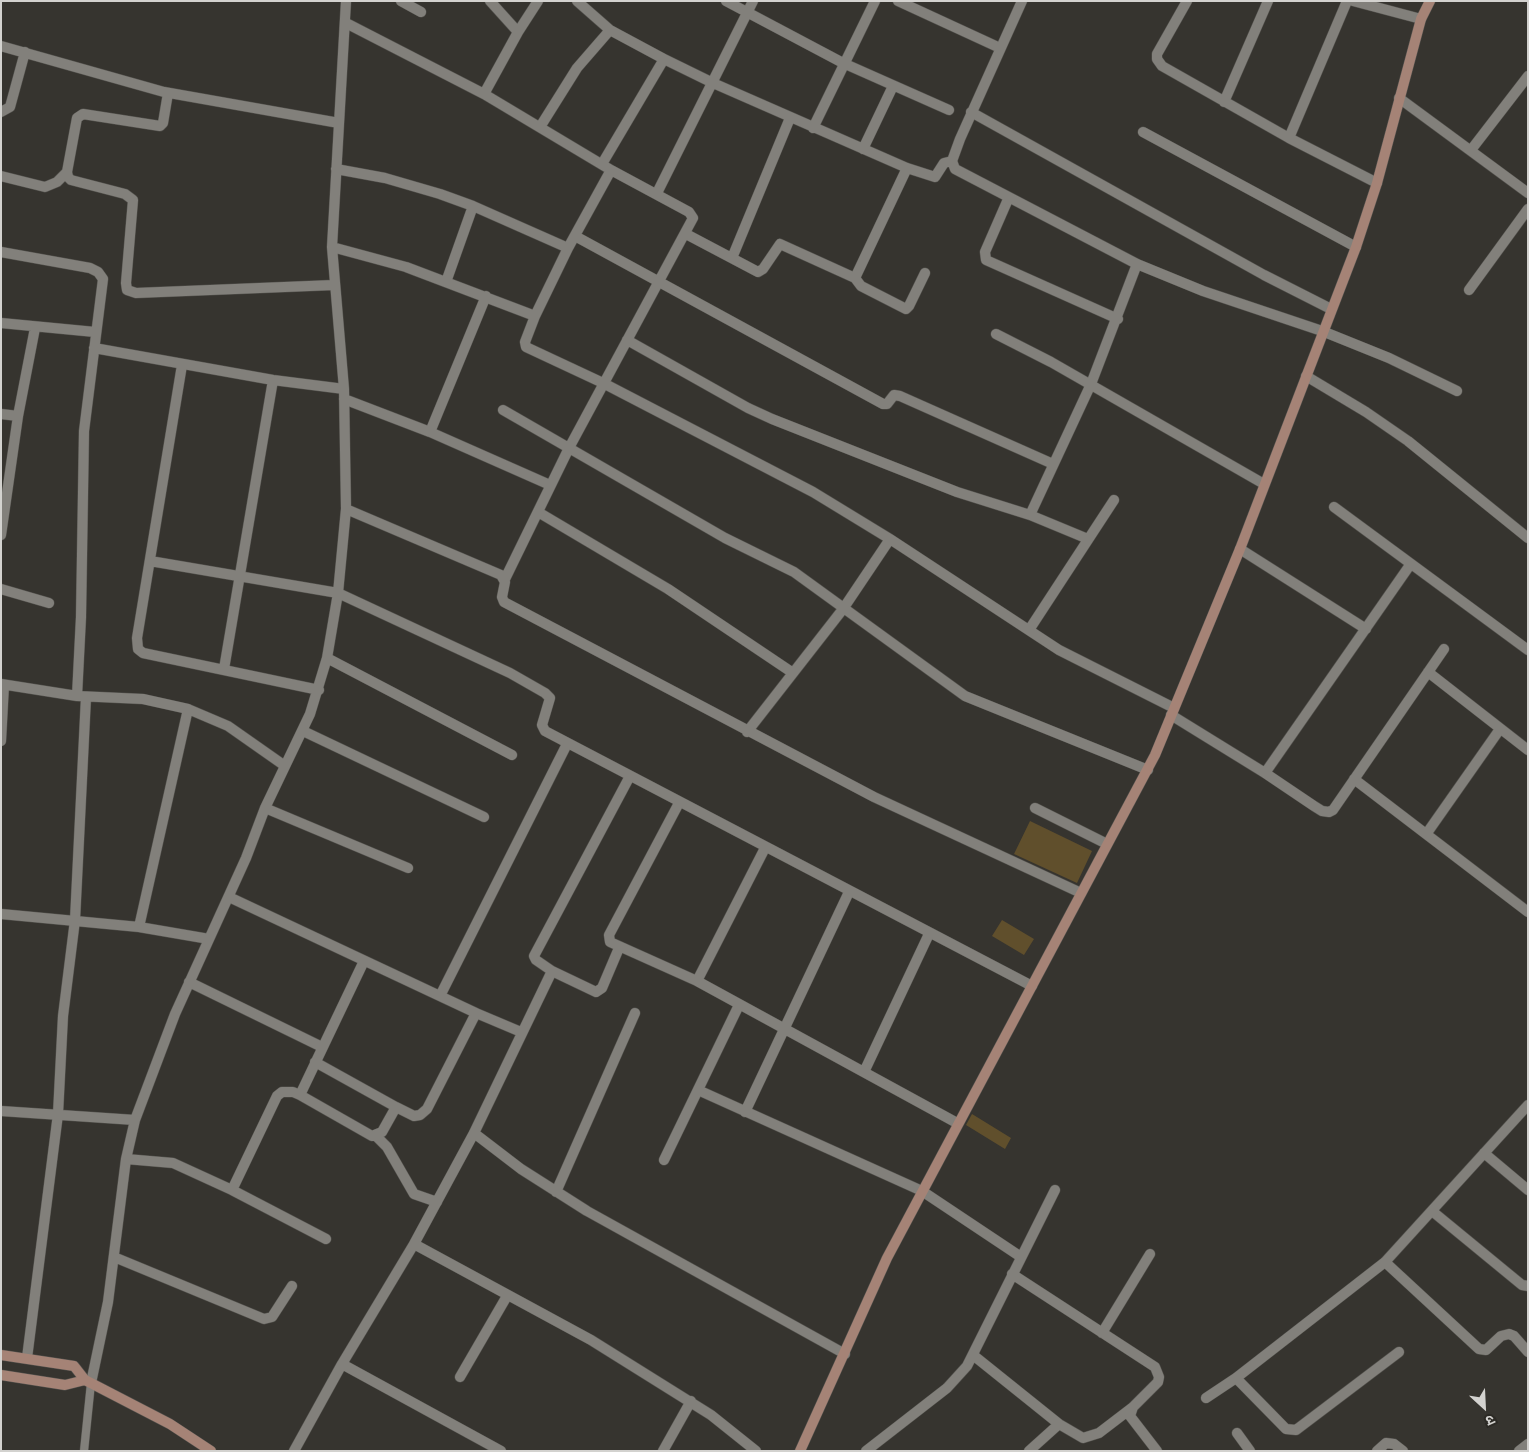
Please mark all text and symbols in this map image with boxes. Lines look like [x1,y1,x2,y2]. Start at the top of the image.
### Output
north arrow [1459,1382,1509,1432]
text: उ [1482,1410,1499,1432]

